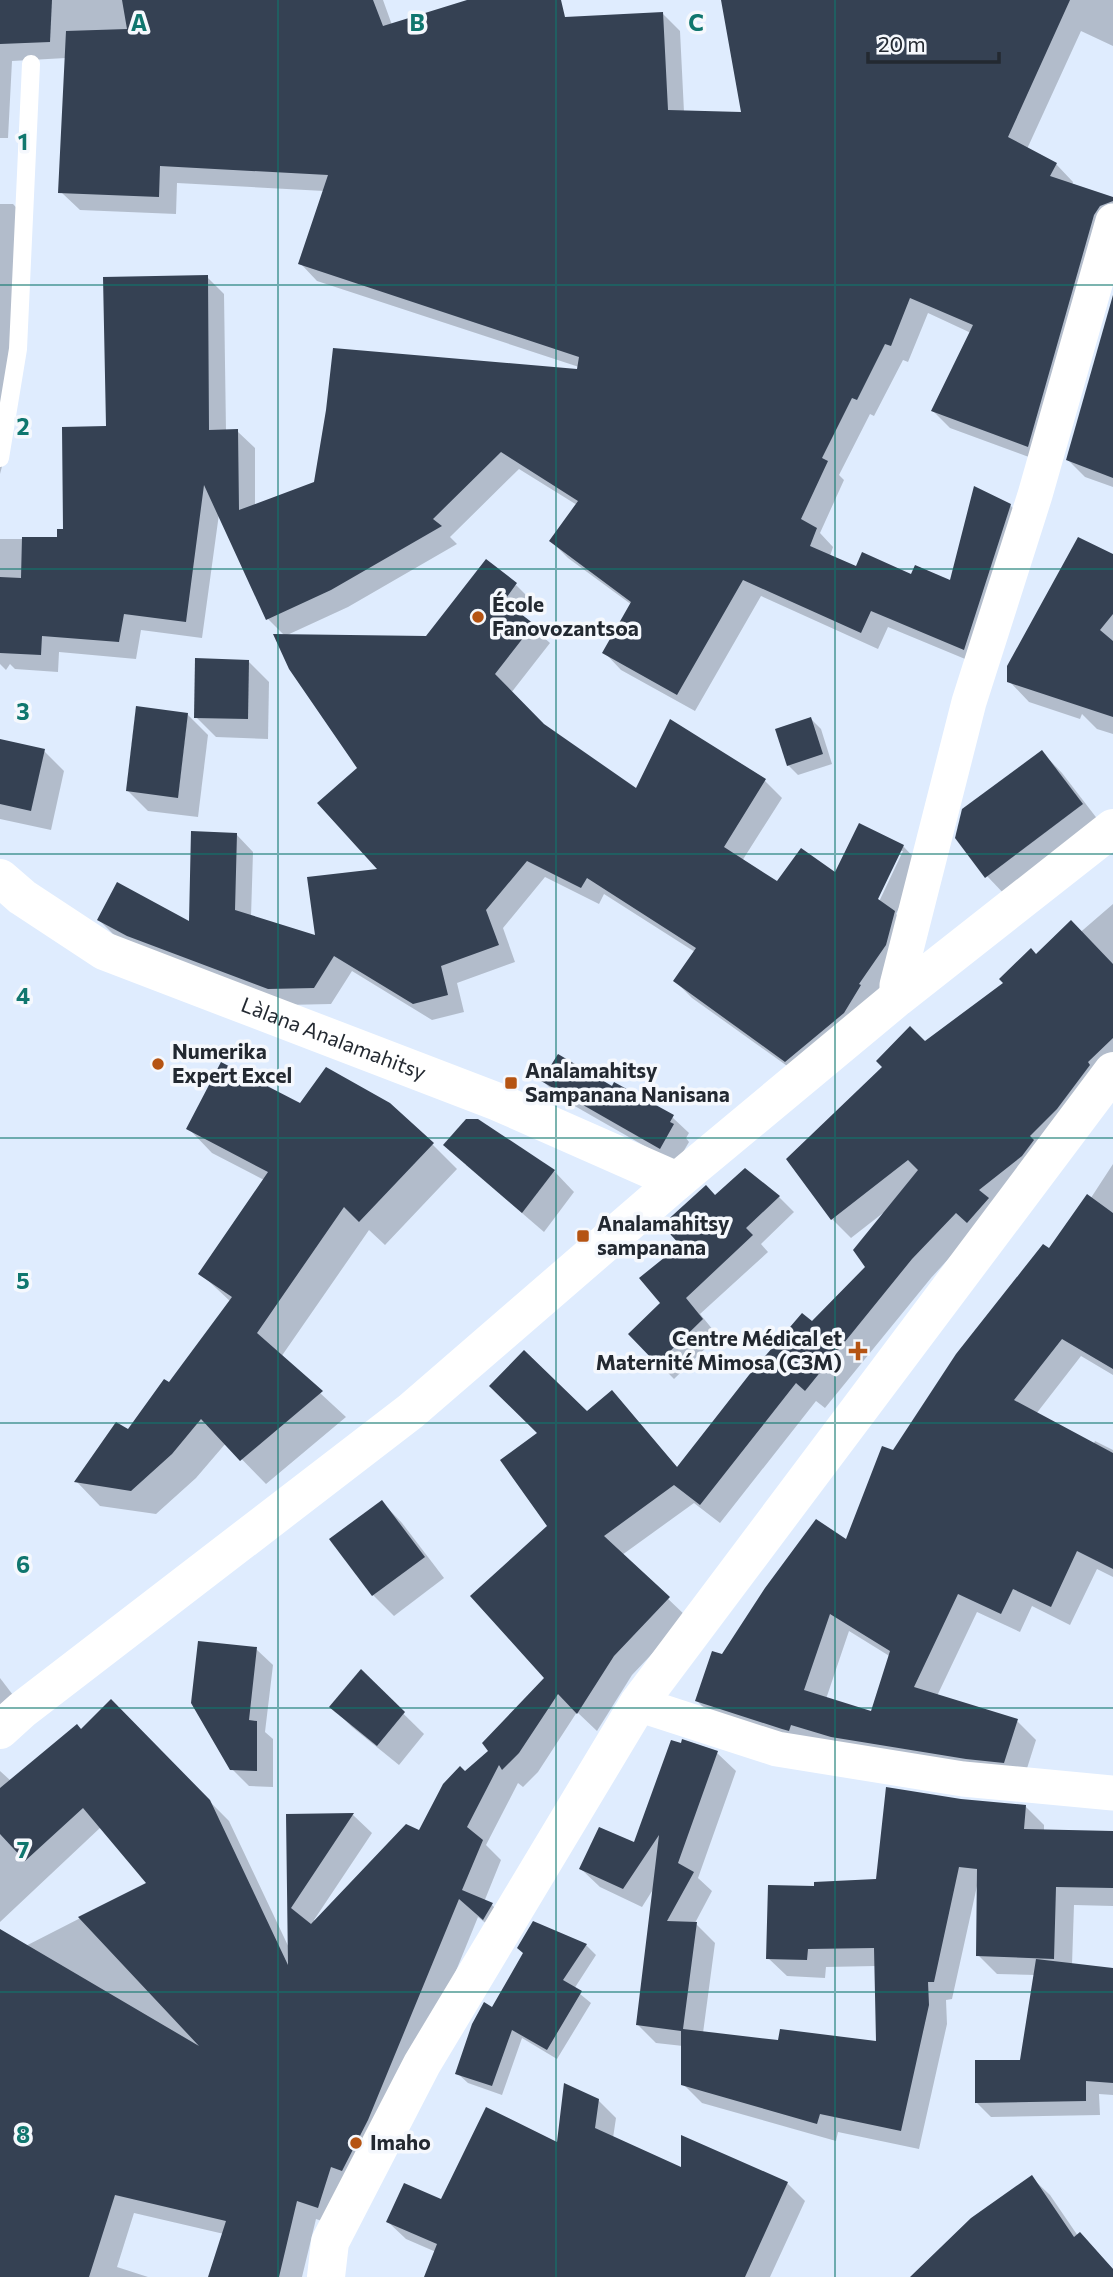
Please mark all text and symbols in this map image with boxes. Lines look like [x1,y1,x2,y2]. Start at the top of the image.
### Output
text: A [131,8,148,36]
text: B [409,8,425,36]
text: C [688,8,704,36]
scale bar [868,21,999,65]
text: 20 m [878,31,926,56]
text: 1 [18,127,28,155]
text: 2 [16,412,30,440]
place label: École Fanovozantsoa [492,591,639,640]
marker: École Fanovozantsoa [470,609,486,625]
text: 3 [16,697,30,725]
text: 4 [16,981,30,1009]
street label: Làlana Analamahitsy [238,991,430,1084]
place label: Numerika Expert Excel [172,1038,292,1087]
marker: Numerika Expert Excel [150,1056,166,1072]
place label: Analamahitsy Sampanana Nanisana [525,1057,730,1106]
marker: Analamahitsy Sampanana Nanisana [503,1075,519,1091]
place label: Analamahitsy sampanana [597,1210,730,1259]
marker: Analamahitsy sampanana [575,1228,591,1244]
text: 5 [16,1266,30,1294]
place label: Centre Médical et Maternité Mimosa (C3M) [596,1325,842,1374]
marker: Centre Médical et Maternité Mimosa (C3M) [848,1341,868,1361]
text: 6 [16,1550,30,1578]
text: 7 [17,1835,29,1863]
text: 8 [16,2120,30,2148]
place label: Imaho [370,2129,431,2154]
marker: Imaho [348,2135,364,2151]

